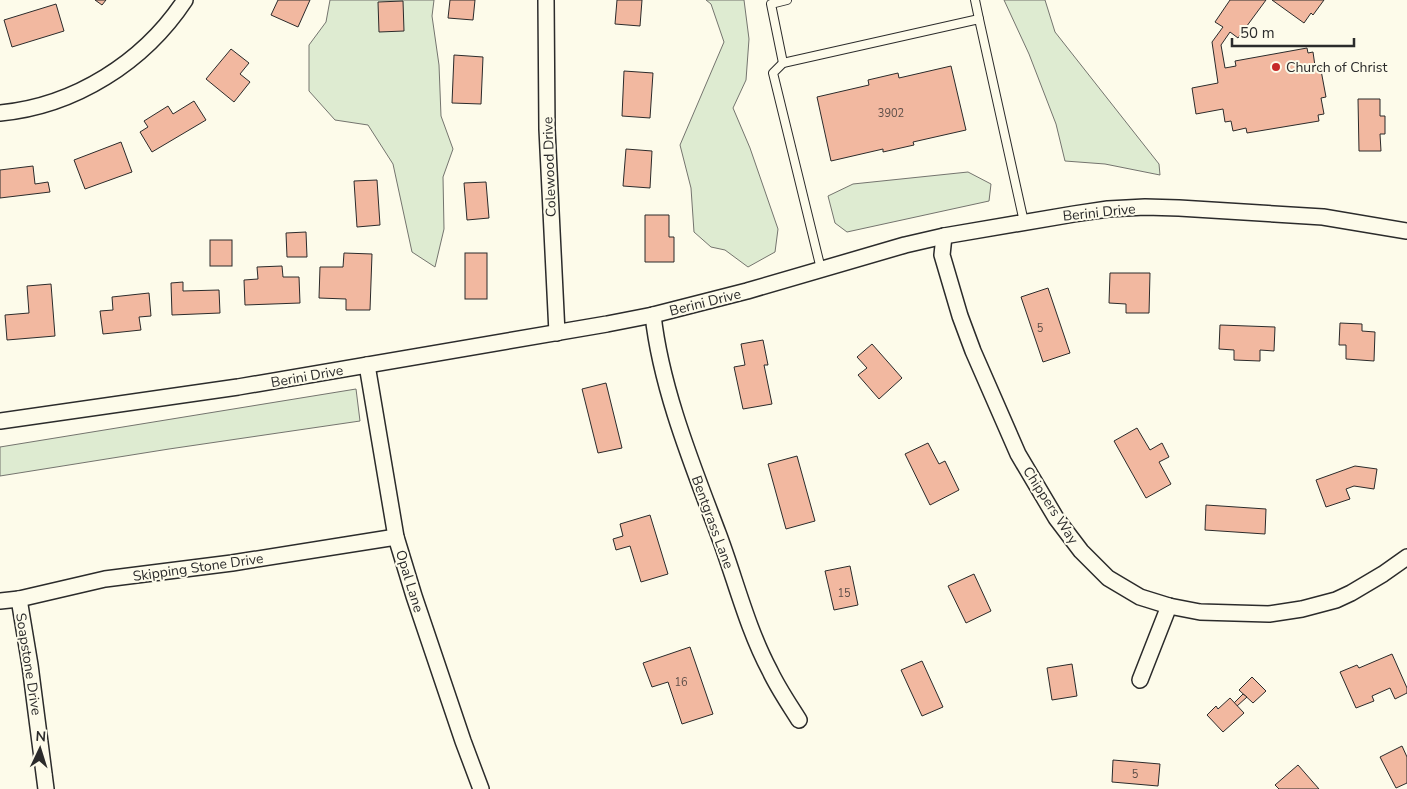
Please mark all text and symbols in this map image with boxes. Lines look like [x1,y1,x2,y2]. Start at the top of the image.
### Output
scale bar [1232,15,1354,47]
text: 50 m [1240,23,1275,43]
place label: Church of Christ [1286,58,1387,77]
marker: Church of Christ [1270,61,1282,73]
house number: 3902 [878,106,904,121]
street label: Colewood Drive [538,117,561,217]
street label: Berini Drive [1062,199,1136,226]
street label: Berini Drive [667,284,743,321]
house number: 5 [1037,321,1044,336]
street label: Berini Drive [269,361,345,392]
street label: Chippers Way [1018,463,1083,548]
street label: Bentgrass Lane [687,473,738,571]
street label: Opal Lane [391,548,428,615]
street label: Skipping Stone Drive [132,549,265,586]
house number: 15 [837,586,851,601]
street label: Soapstone Drive [11,611,46,717]
house number: 16 [674,675,688,690]
north arrow [15,724,65,774]
text: N [35,727,47,746]
house number: 5 [1132,767,1139,782]

